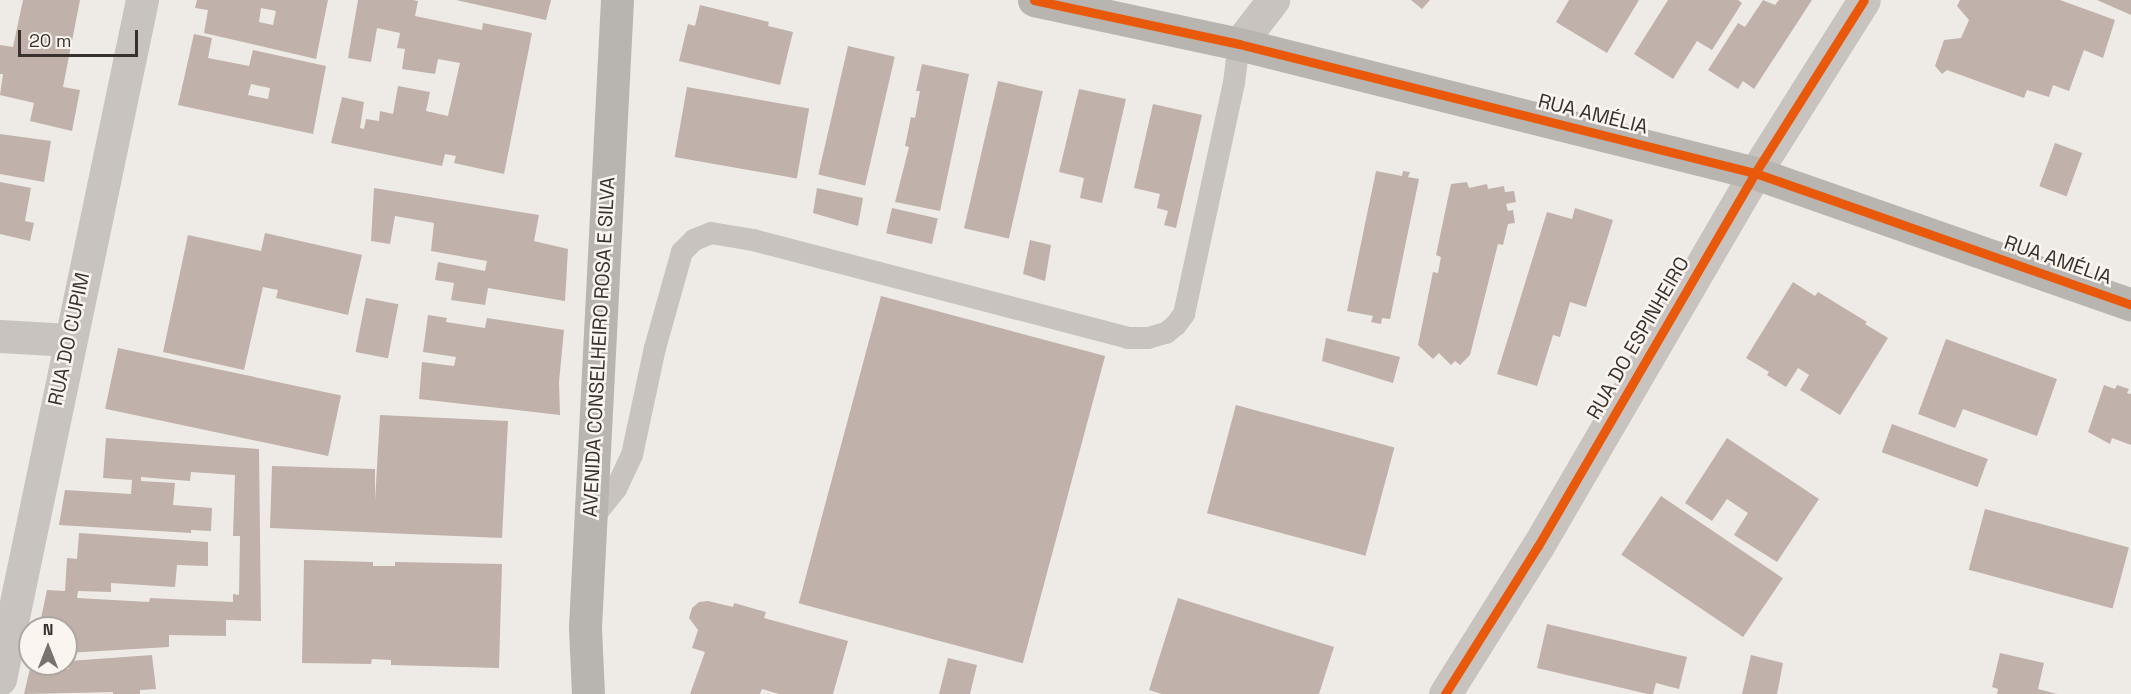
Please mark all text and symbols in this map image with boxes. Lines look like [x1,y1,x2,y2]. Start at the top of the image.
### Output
scale bar [21,18,141,56]
text: 20 m [29,29,72,52]
street label: RUA AMÉLIA [1535,89,1651,139]
street label: AVENIDA CONSELHEIRO ROSA E SILVA [578,176,620,518]
street label: RUA AMÉLIA [2001,230,2115,290]
street label: RUA DO ESPINHEIRO [1582,252,1694,424]
street label: RUA DO CUPIM [43,270,95,408]
north arrow [18,616,78,676]
text: N [43,619,53,640]

